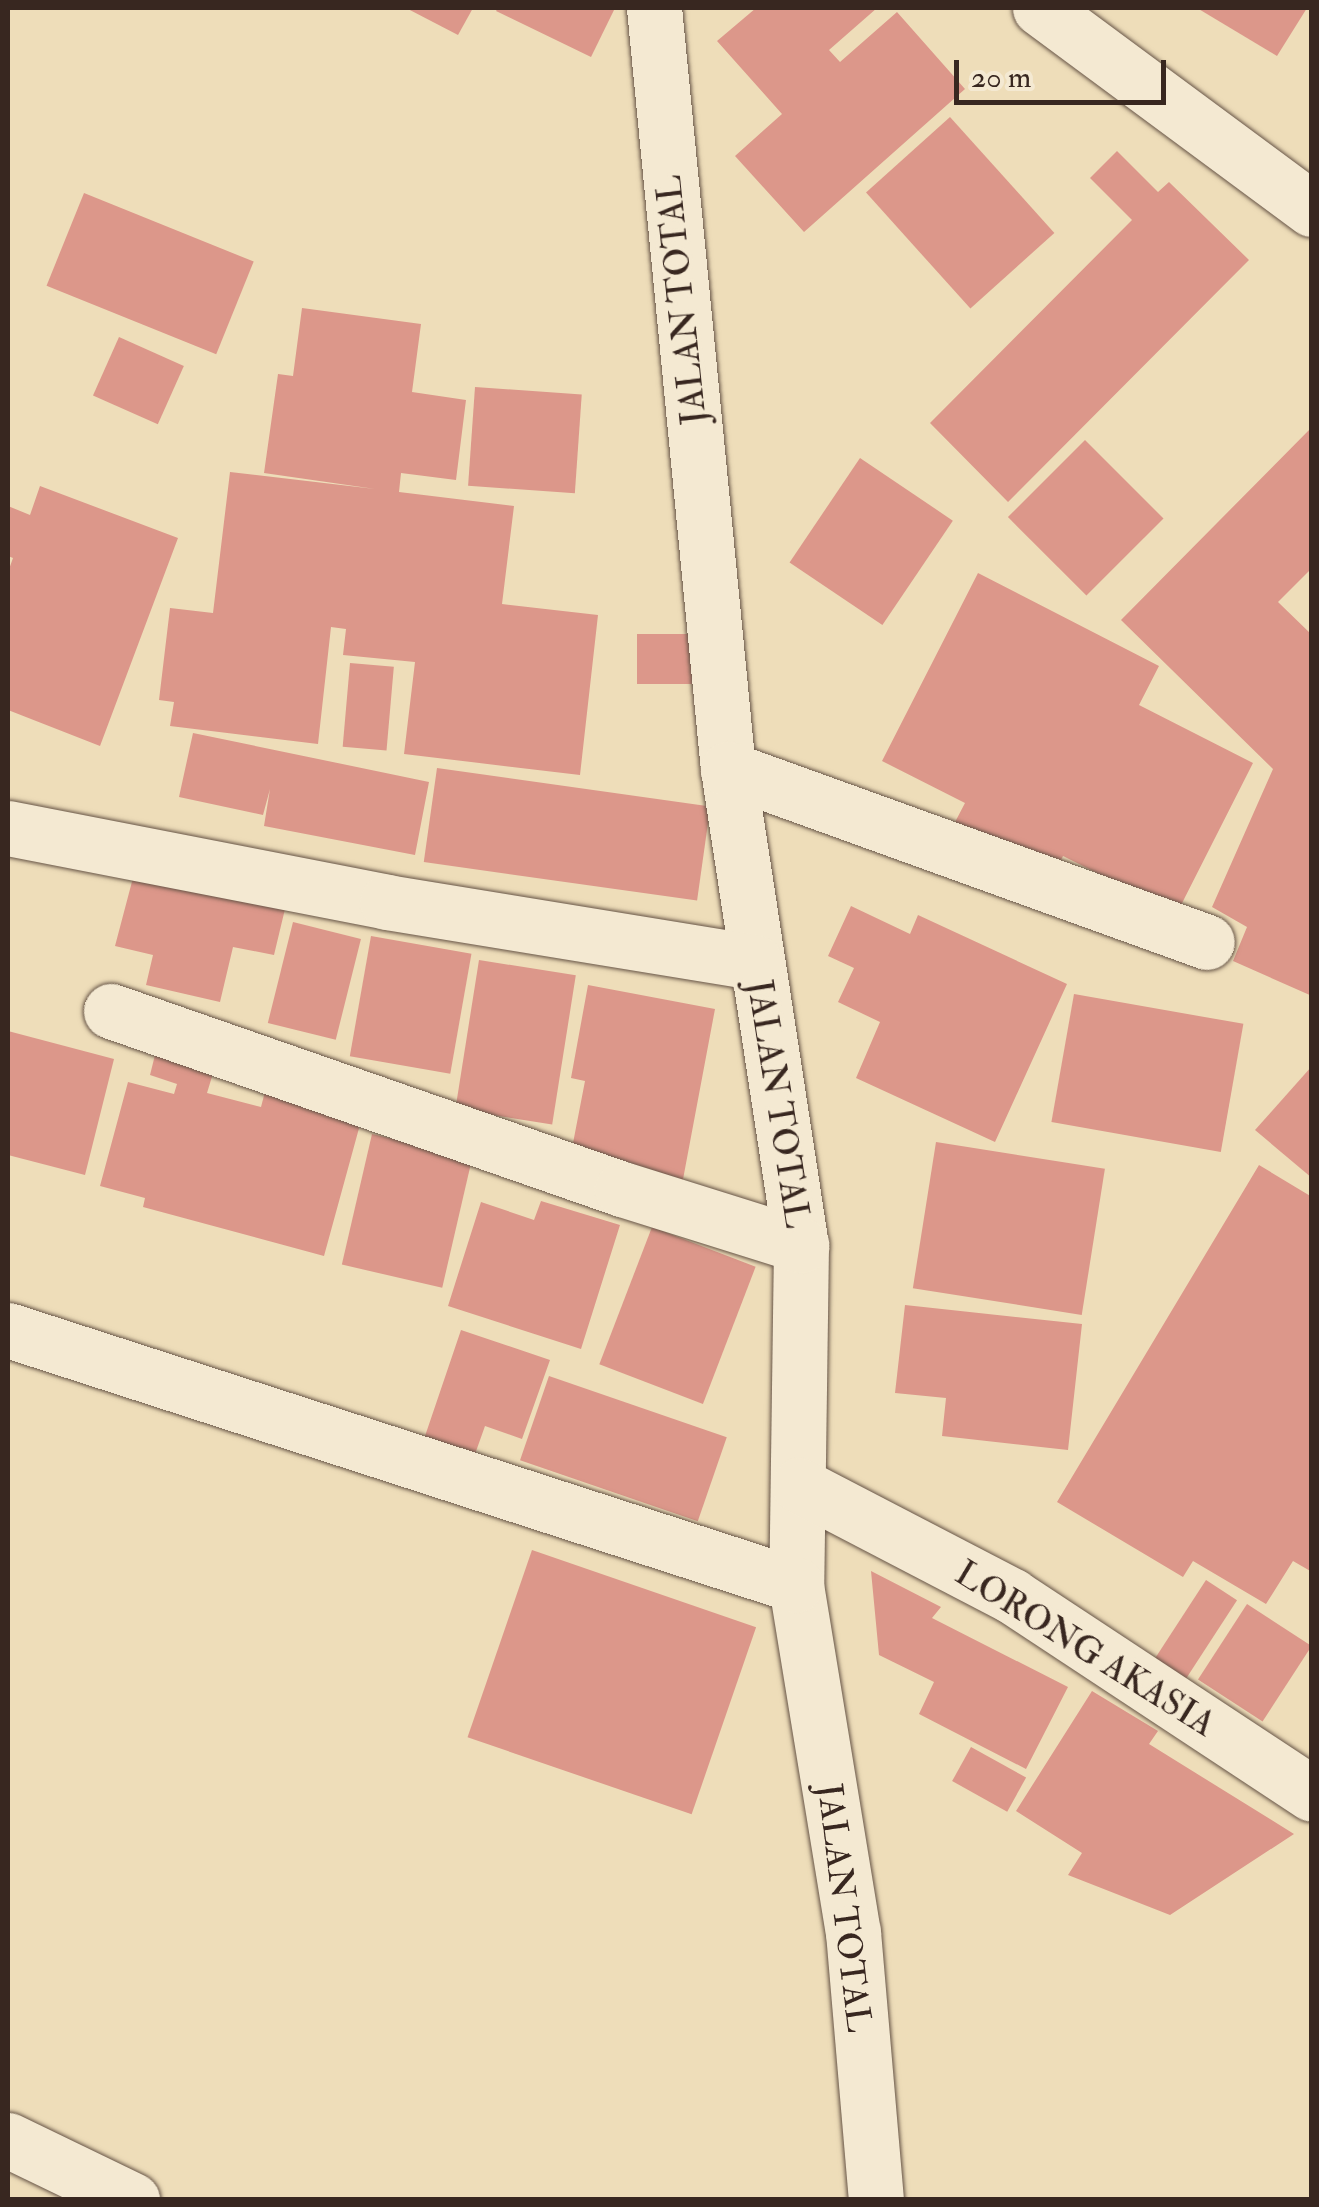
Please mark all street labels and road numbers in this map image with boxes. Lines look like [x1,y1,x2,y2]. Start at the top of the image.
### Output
street label: JALAN TOTAL [648,173,716,427]
street label: JALAN TOTAL [738,977,818,1231]
street label: LORONG AKASIA [947,1552,1223,1746]
street label: JALAN TOTAL [808,1781,880,2035]

